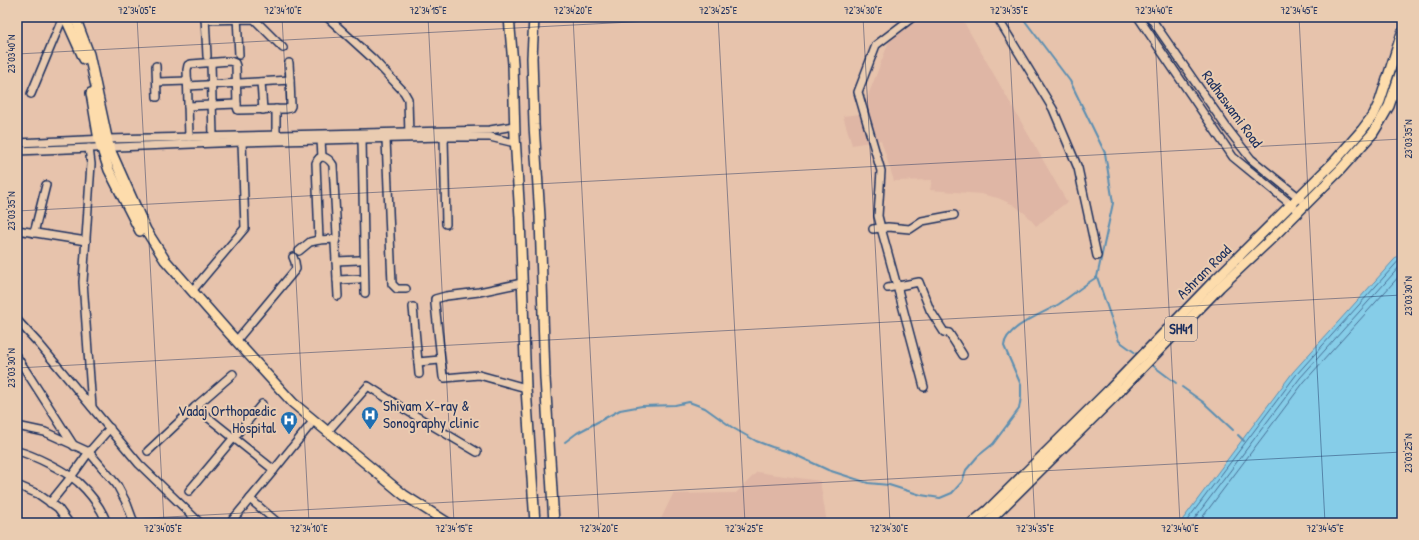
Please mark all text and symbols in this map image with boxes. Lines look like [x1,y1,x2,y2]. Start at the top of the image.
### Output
text: 72°34'05"E [118,4,157,17]
text: 72°34'10"E [264,4,302,17]
text: 72°34'15"E [409,4,447,17]
text: 72°34'20"E [554,4,593,17]
text: 72°34'25"E [699,4,738,17]
text: 72°34'30"E [844,4,883,17]
text: 72°34'35"E [990,4,1029,17]
text: 72°34'40"E [1135,4,1173,17]
text: 72°34'45"E [1280,4,1318,17]
text: 23°03'40"N [5,35,18,73]
street label: Radhaswami Road [1197,66,1268,152]
text: 23°03'35"N [1402,119,1415,159]
text: 23°03'35"N [5,191,18,231]
street label: Ashram Road [1172,240,1236,304]
text: 23°03'30"N [1402,276,1415,316]
road number: SH41 [1165,317,1197,341]
text: 23°03'30"N [5,348,18,388]
place label: Shivam X-ray & Sonography clinic [383,395,479,433]
place label: Vadaj Orthopaedic Hospital [178,400,276,438]
hospital icon: Shivam X-ray & Sonography clinic [360,405,380,430]
hospital icon: Vadaj Orthopaedic Hospital [279,410,299,435]
text: 23°03'25"N [1402,433,1415,473]
text: 72°34'05"E [144,522,183,535]
text: 72°34'10"E [290,522,328,535]
text: 72°34'15"E [435,522,473,535]
text: 72°34'20"E [580,522,619,535]
text: 72°34'25"E [725,522,764,535]
text: 72°34'30"E [870,522,909,535]
text: 72°34'35"E [1016,522,1055,535]
text: 72°34'40"E [1161,522,1199,535]
text: 72°34'45"E [1306,522,1344,535]

